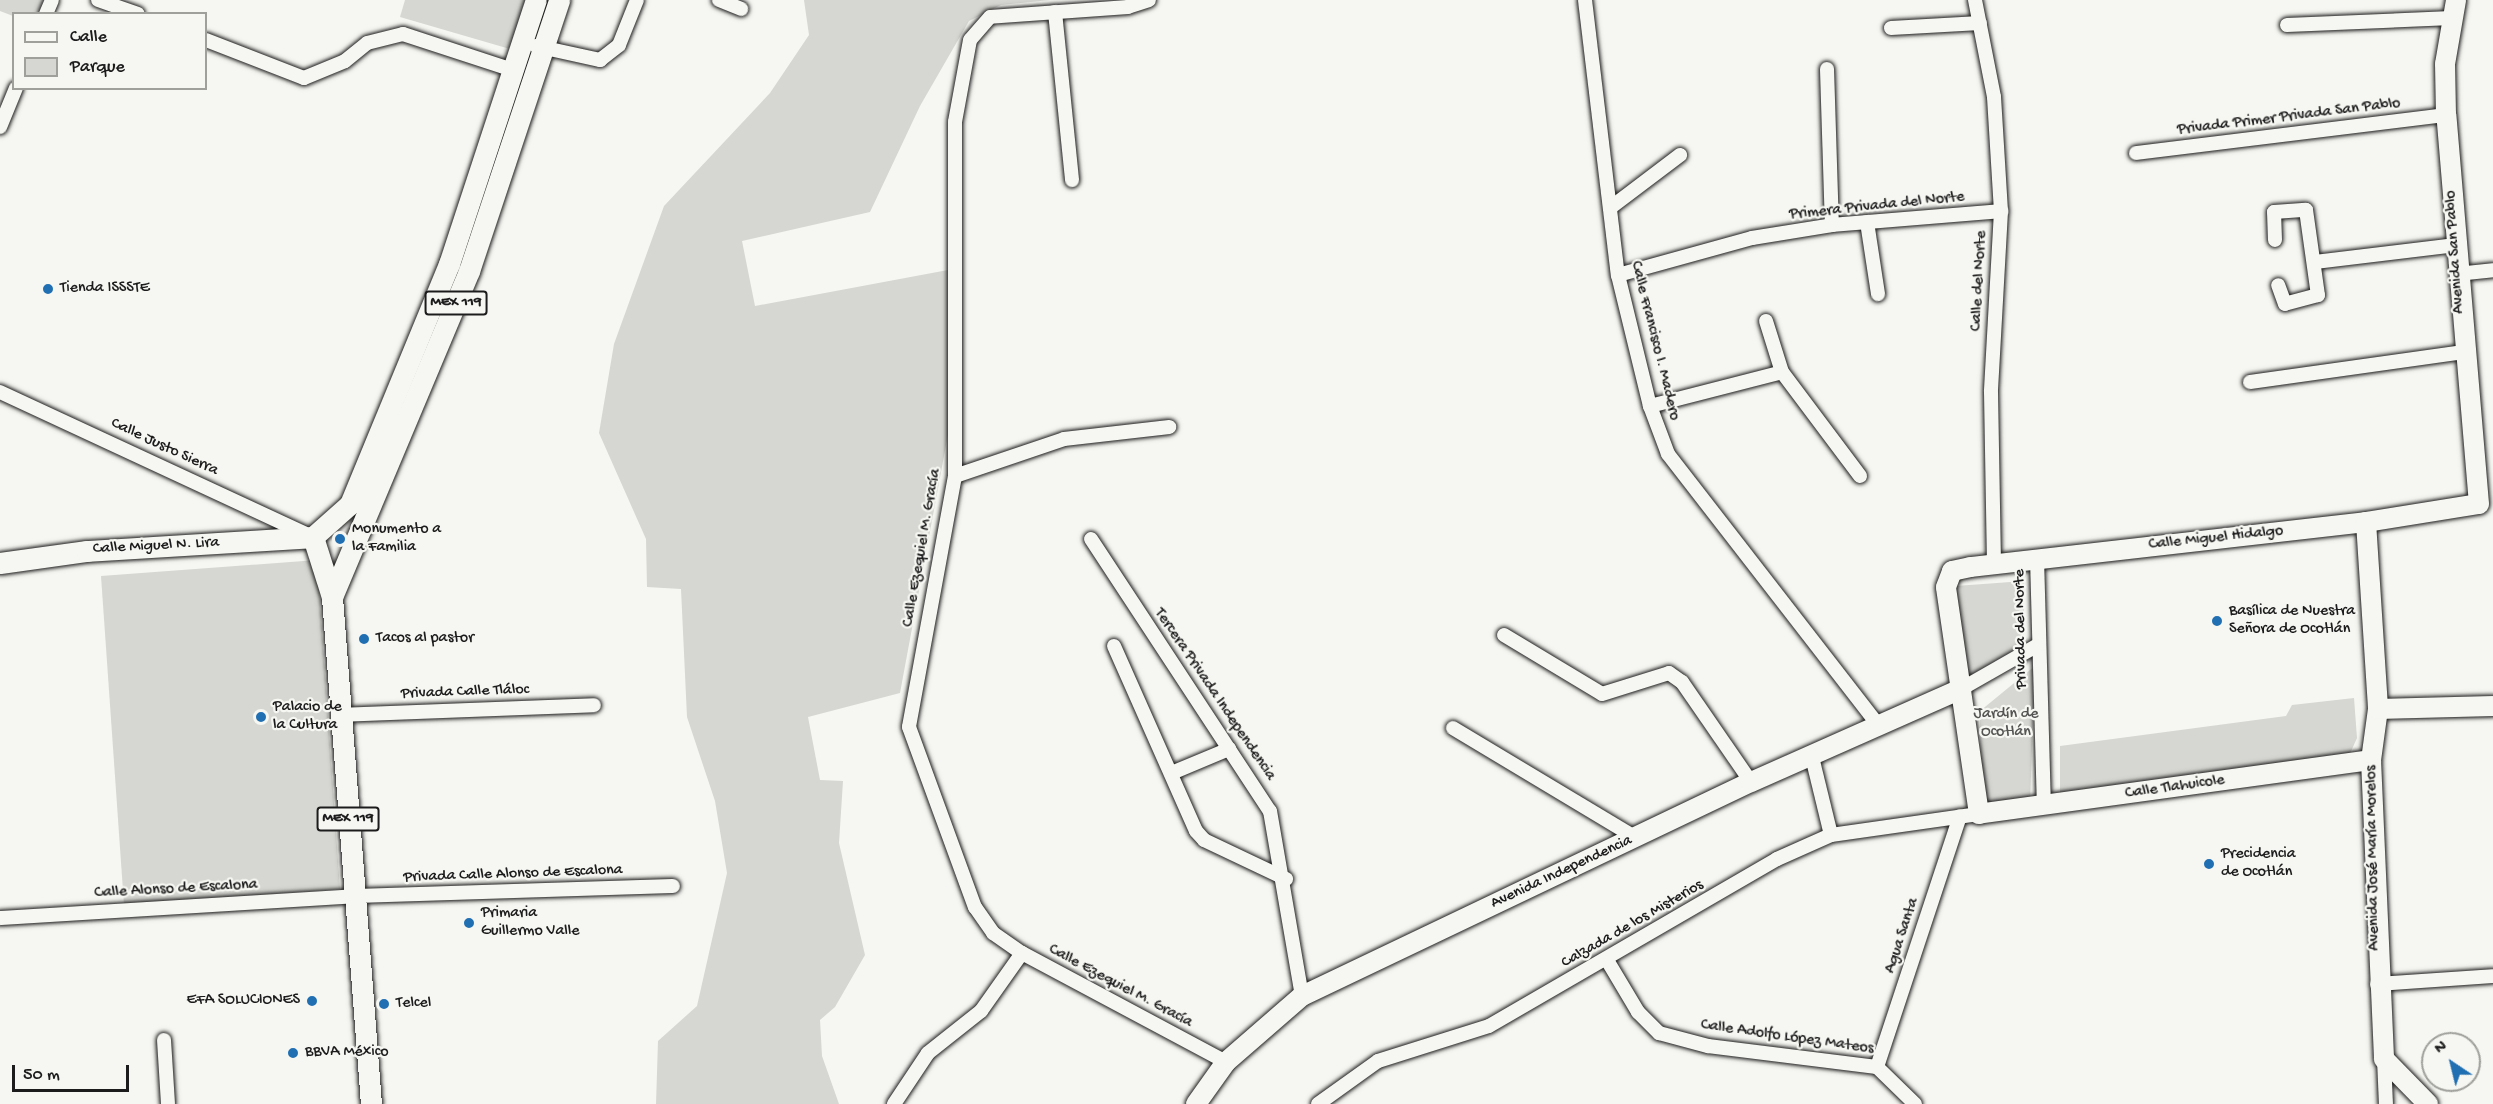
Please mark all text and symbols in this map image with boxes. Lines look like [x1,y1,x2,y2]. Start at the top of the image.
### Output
legend [12,12,207,90]
text: Calle [70,27,107,48]
text: Parque [70,57,125,78]
street label: Privada Primer Privada San Pablo [2176,95,2402,141]
street label: Primera Privada del Norte [1788,188,1966,226]
street label: Avenida San Pablo [2442,190,2470,314]
street label: Calle del Norte [1968,230,1992,332]
street label: Calle Francisco I. Madero [1625,259,1683,423]
place label: Tienda ISSSTE [60,279,150,299]
marker: Tienda ISSSTE [41,282,55,296]
road number: MEX 119 [424,291,488,315]
street label: Calle Justo Sierra [107,415,221,481]
street label: Calle Ezequiel M. Gracía [900,467,946,629]
place label: Monumento a la Familia [352,520,441,558]
street label: Calle Miguel Hidalgo [2148,522,2284,556]
marker: Monumento a la Familia [333,532,347,546]
street label: Calle Miguel N. Lira [92,534,220,560]
street label: Privada del Norte [2011,569,2033,689]
place label: Basílica de Nuestra Señora de Ocotlán [2229,602,2355,640]
street label: Tercera Privada Independencia [1149,605,1279,785]
marker: Basílica de Nuestra Señora de Ocotlán [2210,614,2224,628]
place label: Tacos al pastor [376,629,474,649]
marker: Tacos al pastor [357,632,371,646]
street label: Privada Calle Tláloc [400,681,530,705]
place label: Palacio de la Cultura [273,698,342,736]
park label: Jardín de Ocotlán [1974,705,2038,743]
marker: Palacio de la Cultura [254,710,268,724]
street label: Avenida José María Morelos [2363,765,2385,951]
street label: Calle Tlahuicole [2124,772,2226,804]
road number: MEX 119 [316,807,380,831]
street label: Avenida Independencia [1488,832,1636,914]
place label: Precidencia de Ocotlán [2221,845,2296,883]
marker: Precidencia de Ocotlán [2202,857,2216,871]
street label: Privada Calle Alonso de Escalona [403,862,623,888]
street label: Calle Alonso de Escalona [94,876,258,904]
street label: Calzada de los Misterios [1559,877,1707,973]
street label: Agua Santa [1882,896,1924,976]
place label: Primaria Guillermo Valle [481,904,580,942]
marker: Primaria Guillermo Valle [462,916,476,930]
street label: Calle Ezequiel M. Gracía [1045,941,1195,1033]
place label: EFA SOLUCIONES [186,991,300,1011]
marker: EFA SOLUCIONES [305,994,319,1008]
place label: Telcel [396,994,431,1014]
marker: Telcel [377,997,391,1011]
street label: Calle Adolfo López Mateos [1699,1016,1875,1060]
north arrow [2421,1032,2481,1092]
text: N [2432,1038,2451,1059]
place label: BBVA México [305,1043,388,1063]
marker: BBVA México [286,1046,300,1060]
scale bar [15,1053,132,1091]
text: 50 m [23,1065,60,1086]

